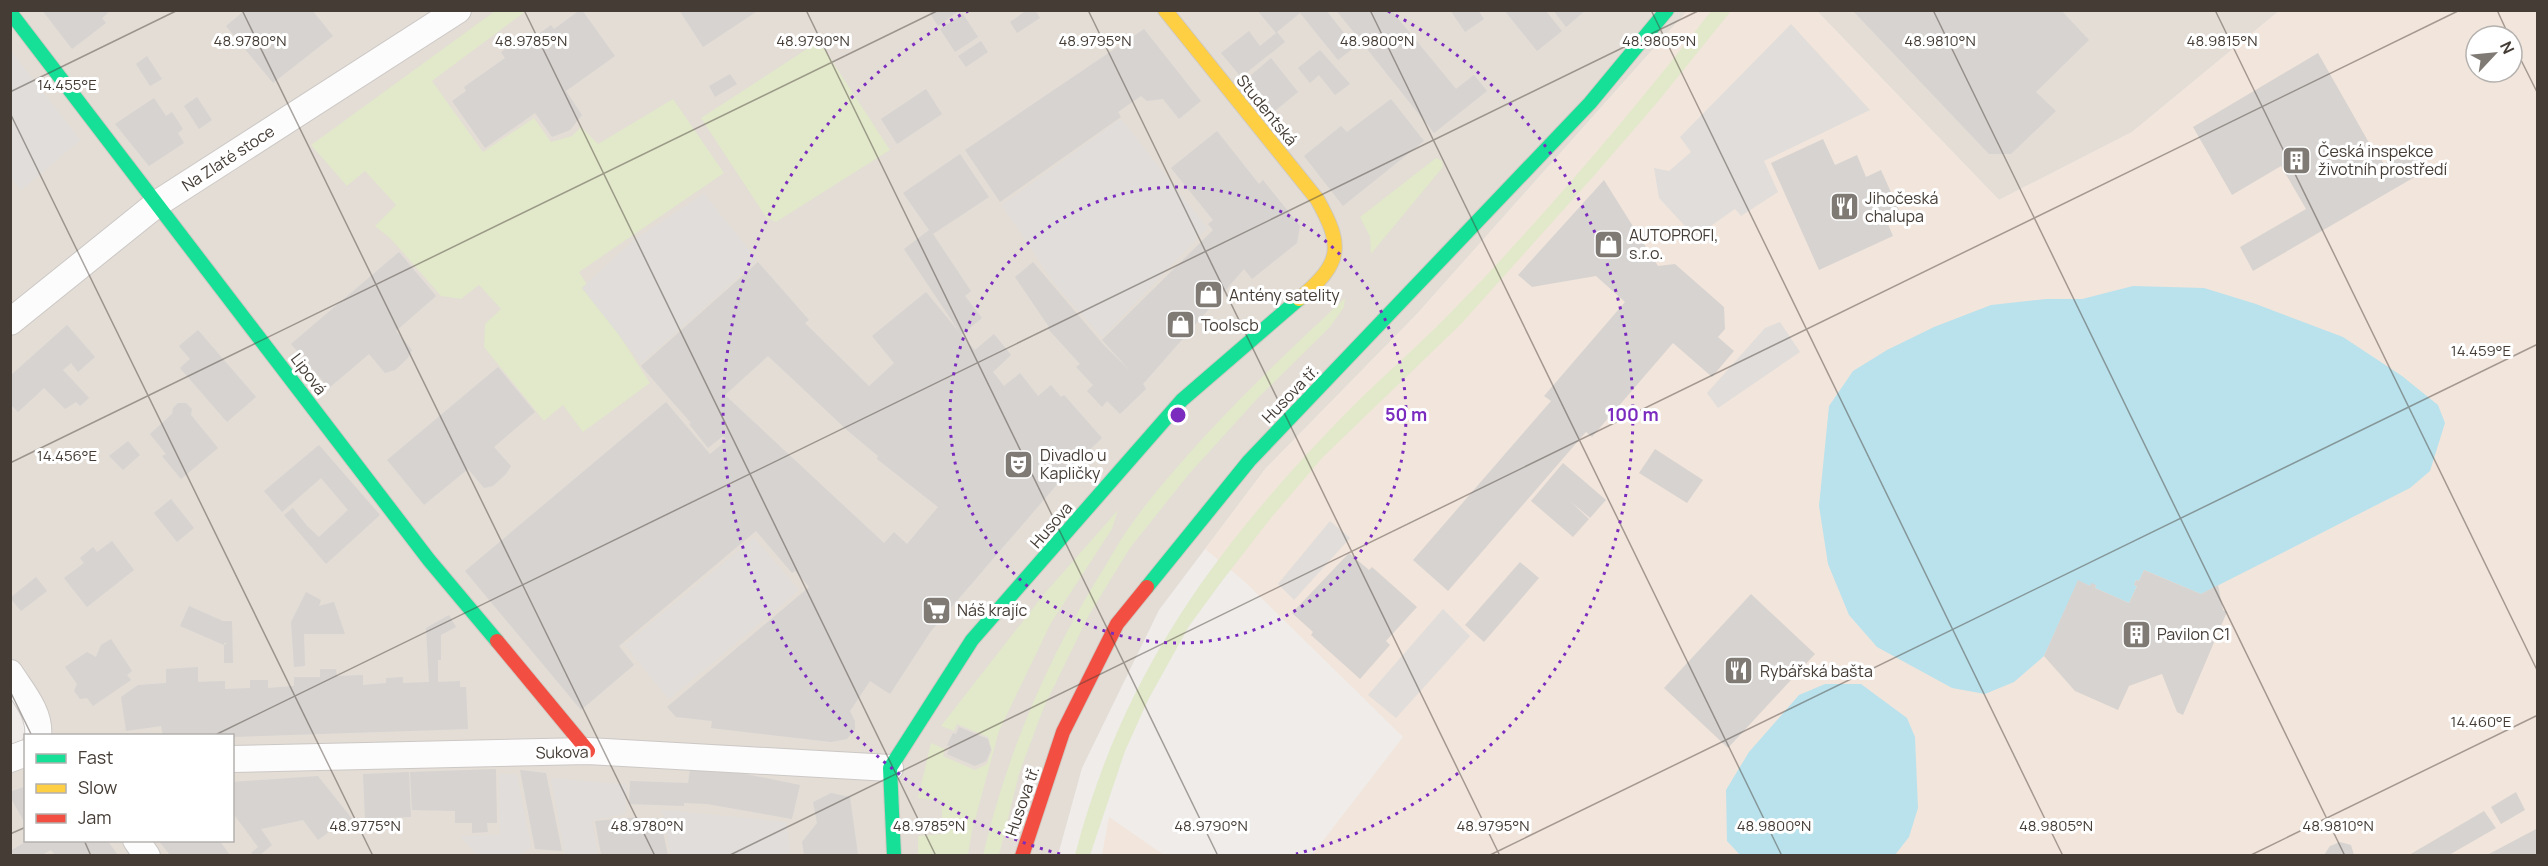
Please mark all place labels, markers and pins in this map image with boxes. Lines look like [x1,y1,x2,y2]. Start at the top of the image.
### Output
place label: Česká inspekce životníh prostředí [2318,140,2448,180]
building icon: Česká inspekce životníh prostředí [2281,144,2313,176]
place label: Jihočeská chalupa [1865,187,1938,227]
restaurant icon: Jihočeská chalupa [1828,191,1860,223]
place label: AUTOPROFI, s.r.o. [1629,224,1719,264]
shop icon: AUTOPROFI, s.r.o. [1592,228,1624,260]
shop icon: Antény satelity [1192,279,1224,311]
place label: Antény satelity [1229,284,1340,306]
shop icon: Toolscb [1164,309,1196,341]
place label: Toolscb [1201,314,1259,336]
centre of rings [1168,405,1188,425]
place label: Divadlo u Kapličky [1040,444,1106,484]
theatre icon: Divadlo u Kapličky [1003,448,1035,480]
supermarket icon: Náš krajíc [920,594,952,626]
place label: Náš krajíc [957,599,1027,621]
building icon: Pavilon C1 [2120,618,2152,650]
place label: Pavilon C1 [2157,623,2230,645]
restaurant icon: Rybářská bašta [1723,655,1755,687]
place label: Rybářská bašta [1760,660,1873,682]

